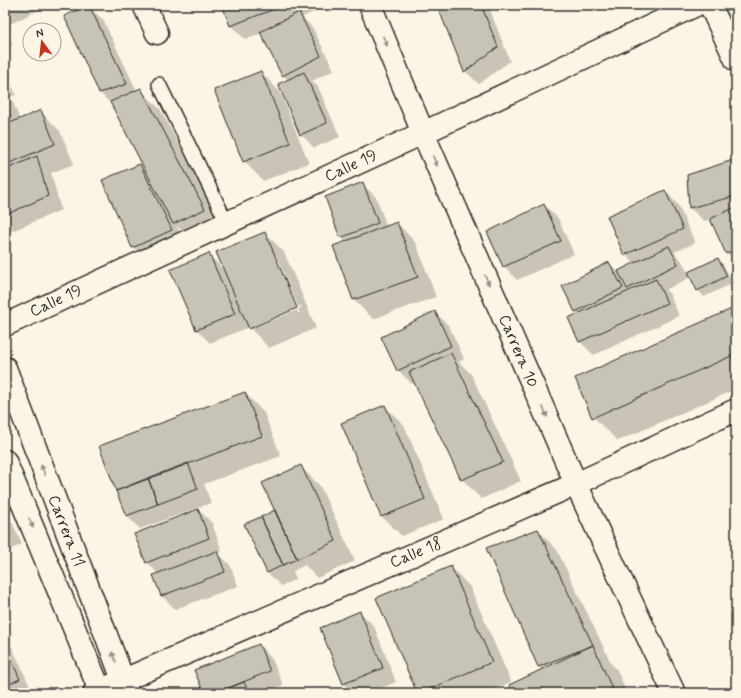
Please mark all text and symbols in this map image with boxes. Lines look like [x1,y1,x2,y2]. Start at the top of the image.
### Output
north arrow [22,22,62,62]
text: N [34,26,45,41]
one-way arrow [382,35,388,47]
street label: Calle 19 [321,145,381,187]
one-way arrow [433,155,439,167]
one-way arrow [484,274,490,285]
street label: Calle 19 [26,280,86,322]
street label: Carrera 10 [493,311,543,391]
one-way arrow [541,406,548,418]
one-way arrow [40,463,46,475]
street label: Carrera 11 [43,492,89,570]
one-way arrow [28,518,34,530]
street label: Calle 18 [387,533,445,573]
one-way arrow [110,650,116,662]

